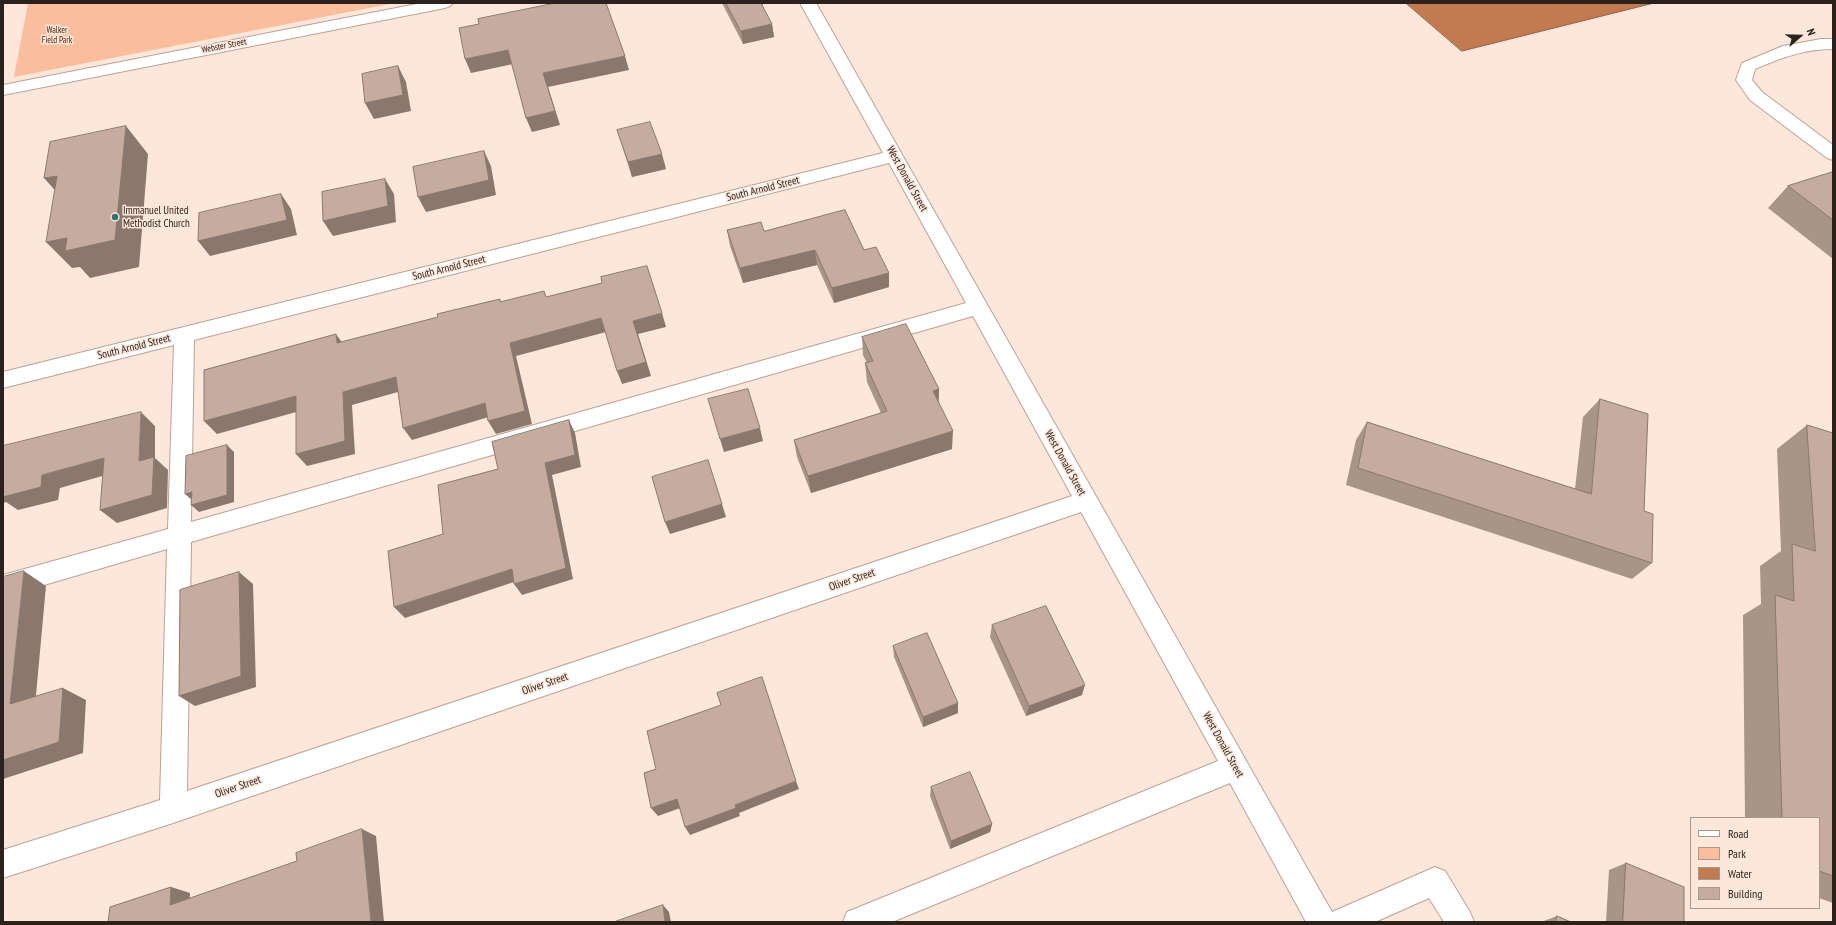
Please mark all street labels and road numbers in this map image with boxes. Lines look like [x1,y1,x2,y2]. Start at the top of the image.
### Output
street label: Webster Street [201,36,247,56]
street label: West Donald Street [884,144,930,214]
street label: South Arnold Street [725,174,801,204]
street label: South Arnold Street [411,253,487,283]
street label: South Arnold Street [96,332,172,362]
street label: West Donald Street [1042,428,1088,498]
street label: Oliver Street [827,566,877,594]
street label: Oliver Street [520,670,570,698]
street label: West Donald Street [1200,710,1246,780]
street label: Oliver Street [213,773,263,801]

